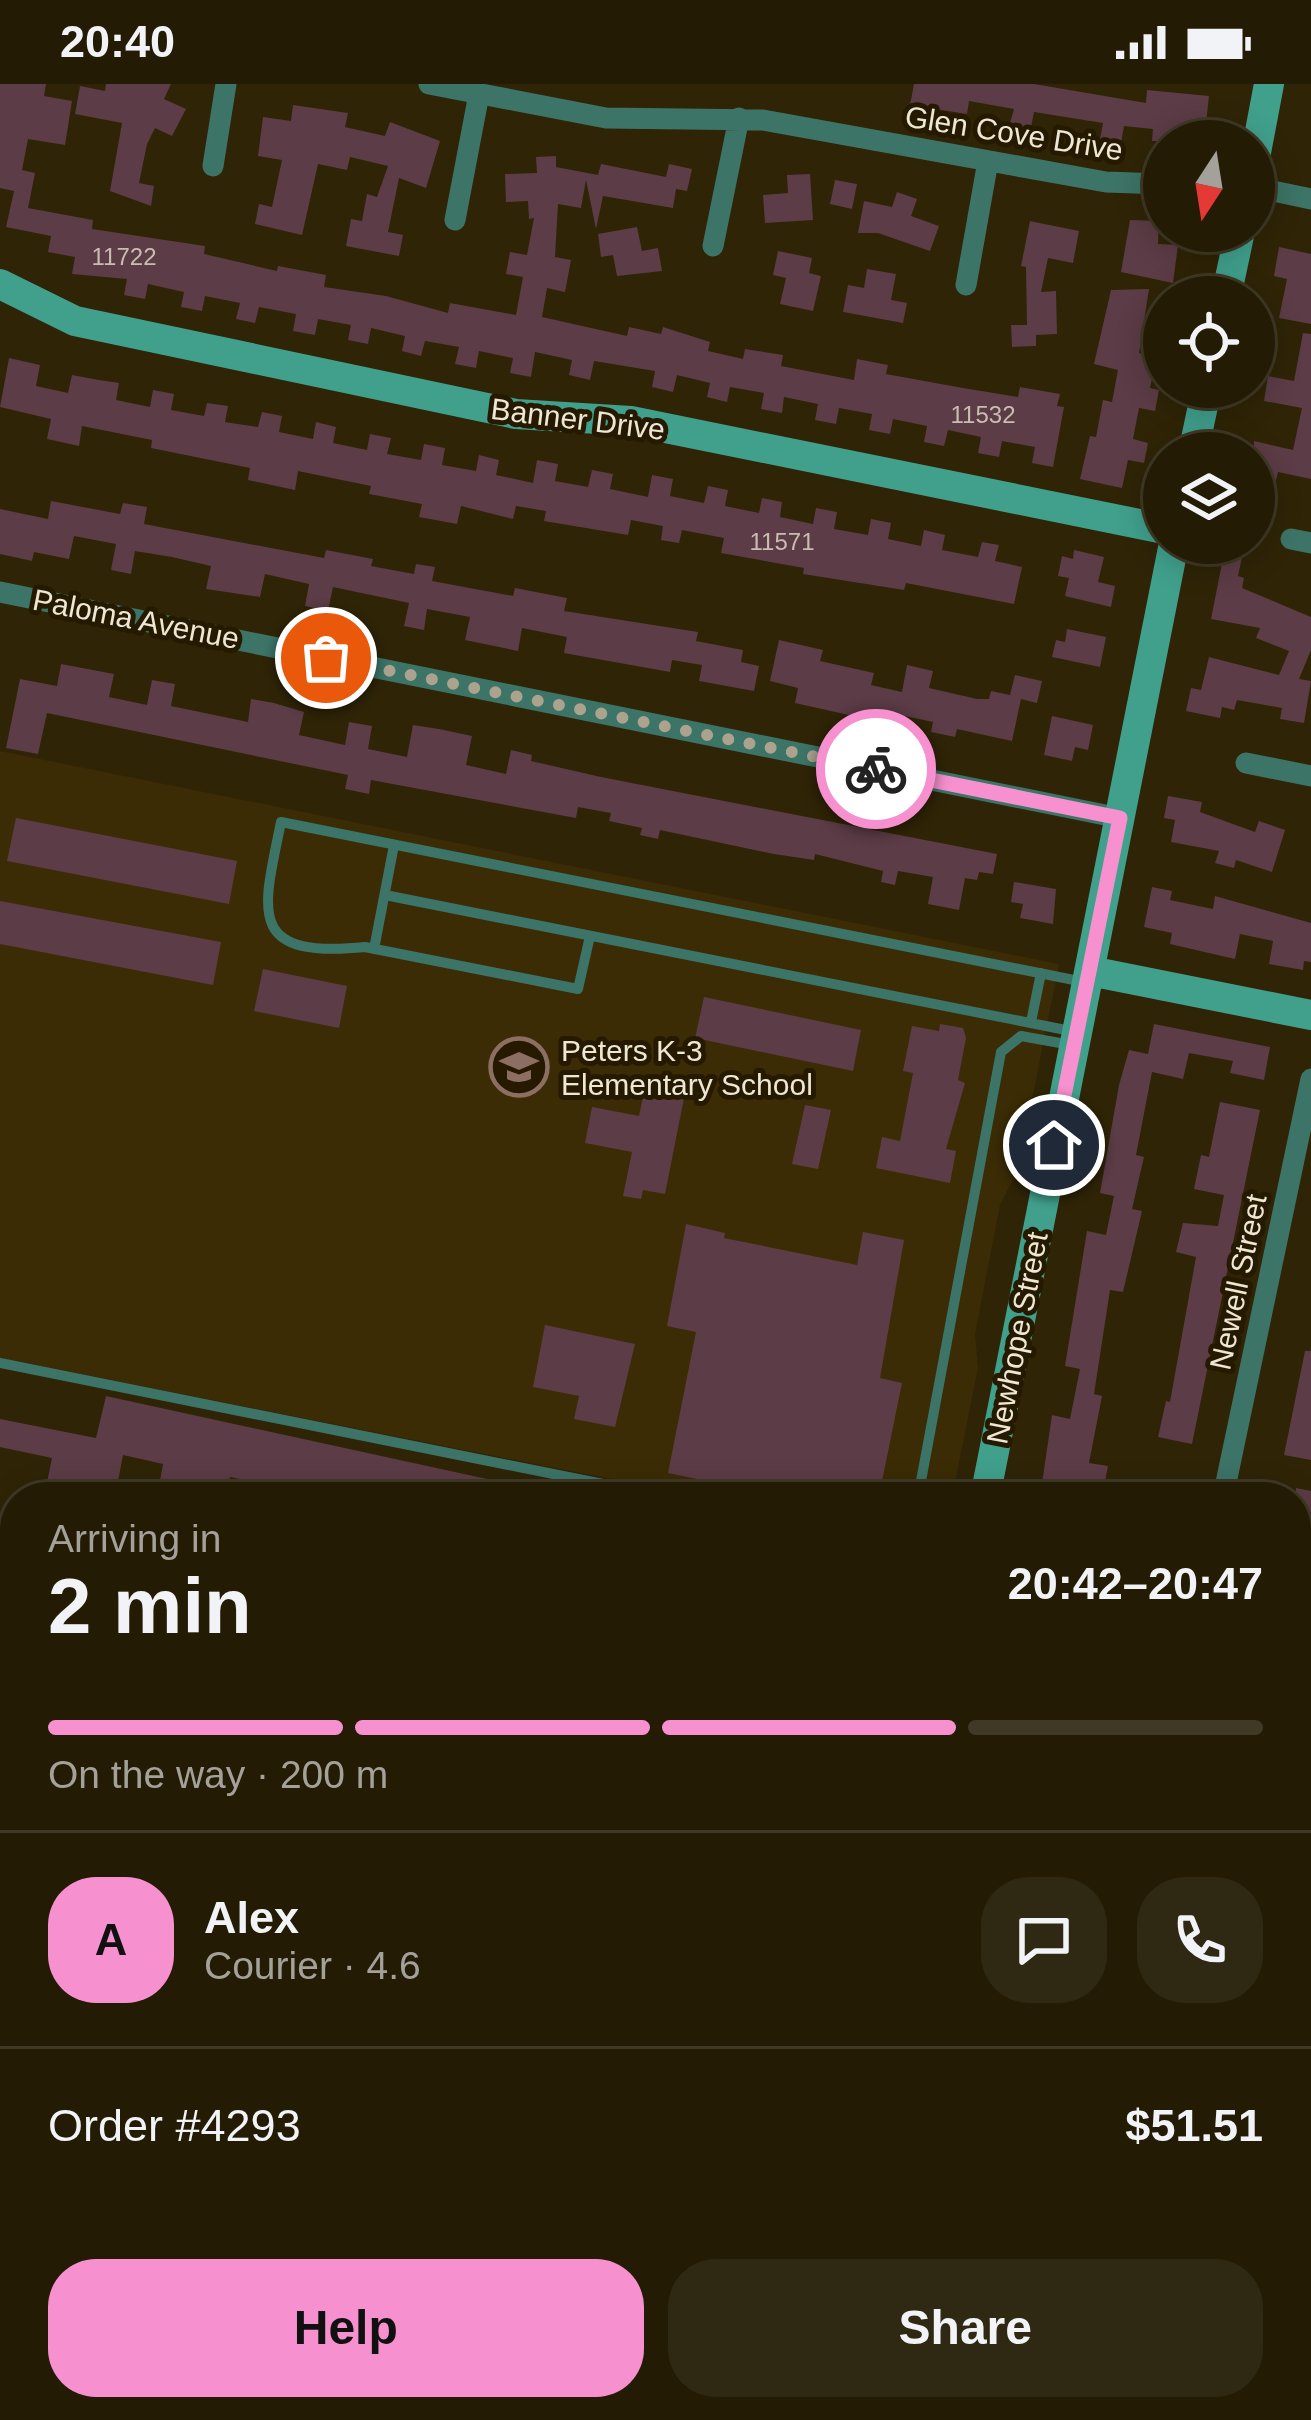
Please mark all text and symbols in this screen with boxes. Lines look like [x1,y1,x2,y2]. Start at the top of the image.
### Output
text: 20:40 [60,16,175,67]
street label: Glen Cove Drive [903,99,1125,167]
north arrow [1143,120,1275,252]
map controls [1143,120,1275,564]
house number: 11722 [92,243,156,270]
button: locate [1143,276,1275,408]
street label: Banner Drive [489,392,667,446]
house number: 11532 [951,401,1015,428]
button: layers [1143,432,1275,564]
house number: 11571 [750,528,814,555]
street label: Paloma Avenue [30,583,242,655]
pin [275,607,377,709]
icon: bag [293,625,359,691]
courier [816,709,936,829]
icon: bike [843,736,909,802]
place label: Peters K-3 Elementary School [561,1034,813,1101]
school or university icon: Peters K-3 Elementary School [488,1036,550,1098]
pin [1003,1094,1105,1196]
icon: home [1021,1112,1087,1178]
street label: Newell Street [1203,1191,1273,1373]
street label: Newhope Street [980,1229,1054,1447]
text: Arriving in [48,1517,221,1560]
text: 20:42–20:47 [1008,1558,1263,1609]
text: 2 min [48,1562,252,1650]
text: On the way · 200 m [48,1753,388,1796]
button: chat [981,1877,1107,2003]
button: phone [1137,1877,1263,2003]
text: Alex [204,1892,299,1943]
text: A [95,1914,127,1965]
text: Courier · 4.6 [204,1944,421,1987]
text: Order #4293 [48,2100,301,2151]
text: $51.51 [1125,2100,1263,2151]
button: Help [48,2259,644,2397]
button: Share [668,2259,1263,2397]

